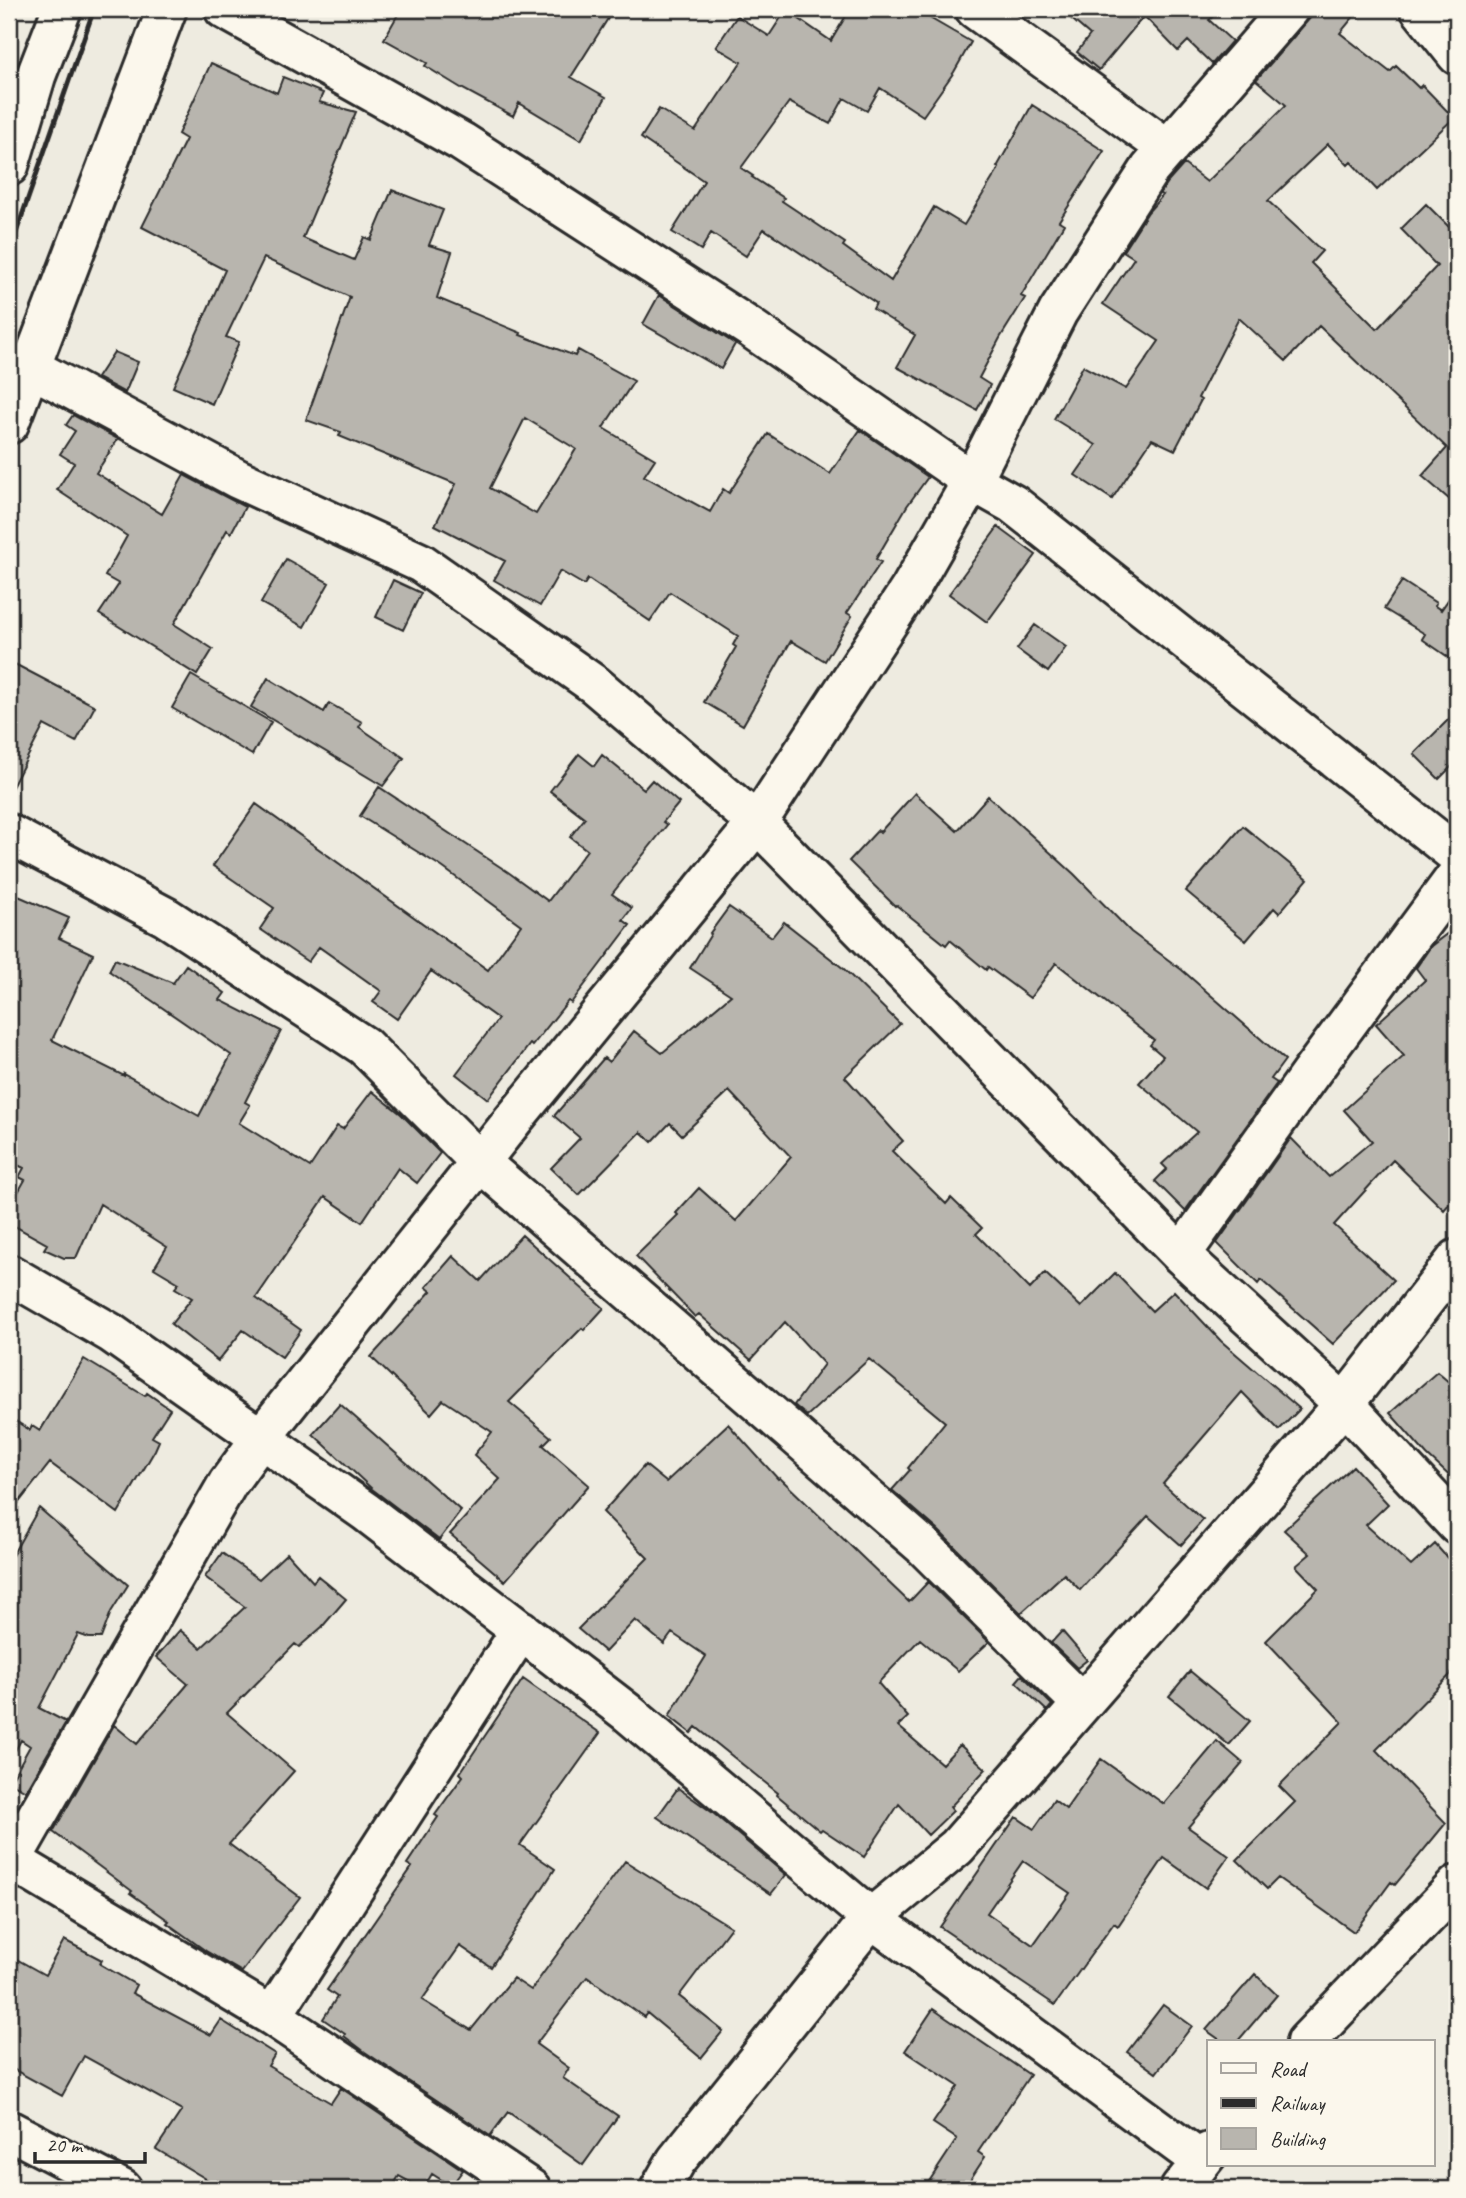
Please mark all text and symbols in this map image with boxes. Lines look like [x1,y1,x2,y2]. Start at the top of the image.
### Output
legend [1207,2040,1434,2166]
text: Road [1270,2056,1309,2082]
text: Railway [1270,2090,1326,2116]
scale bar [35,2121,145,2165]
text: Building [1270,2126,1327,2152]
text: 20 m [46,2132,84,2158]

